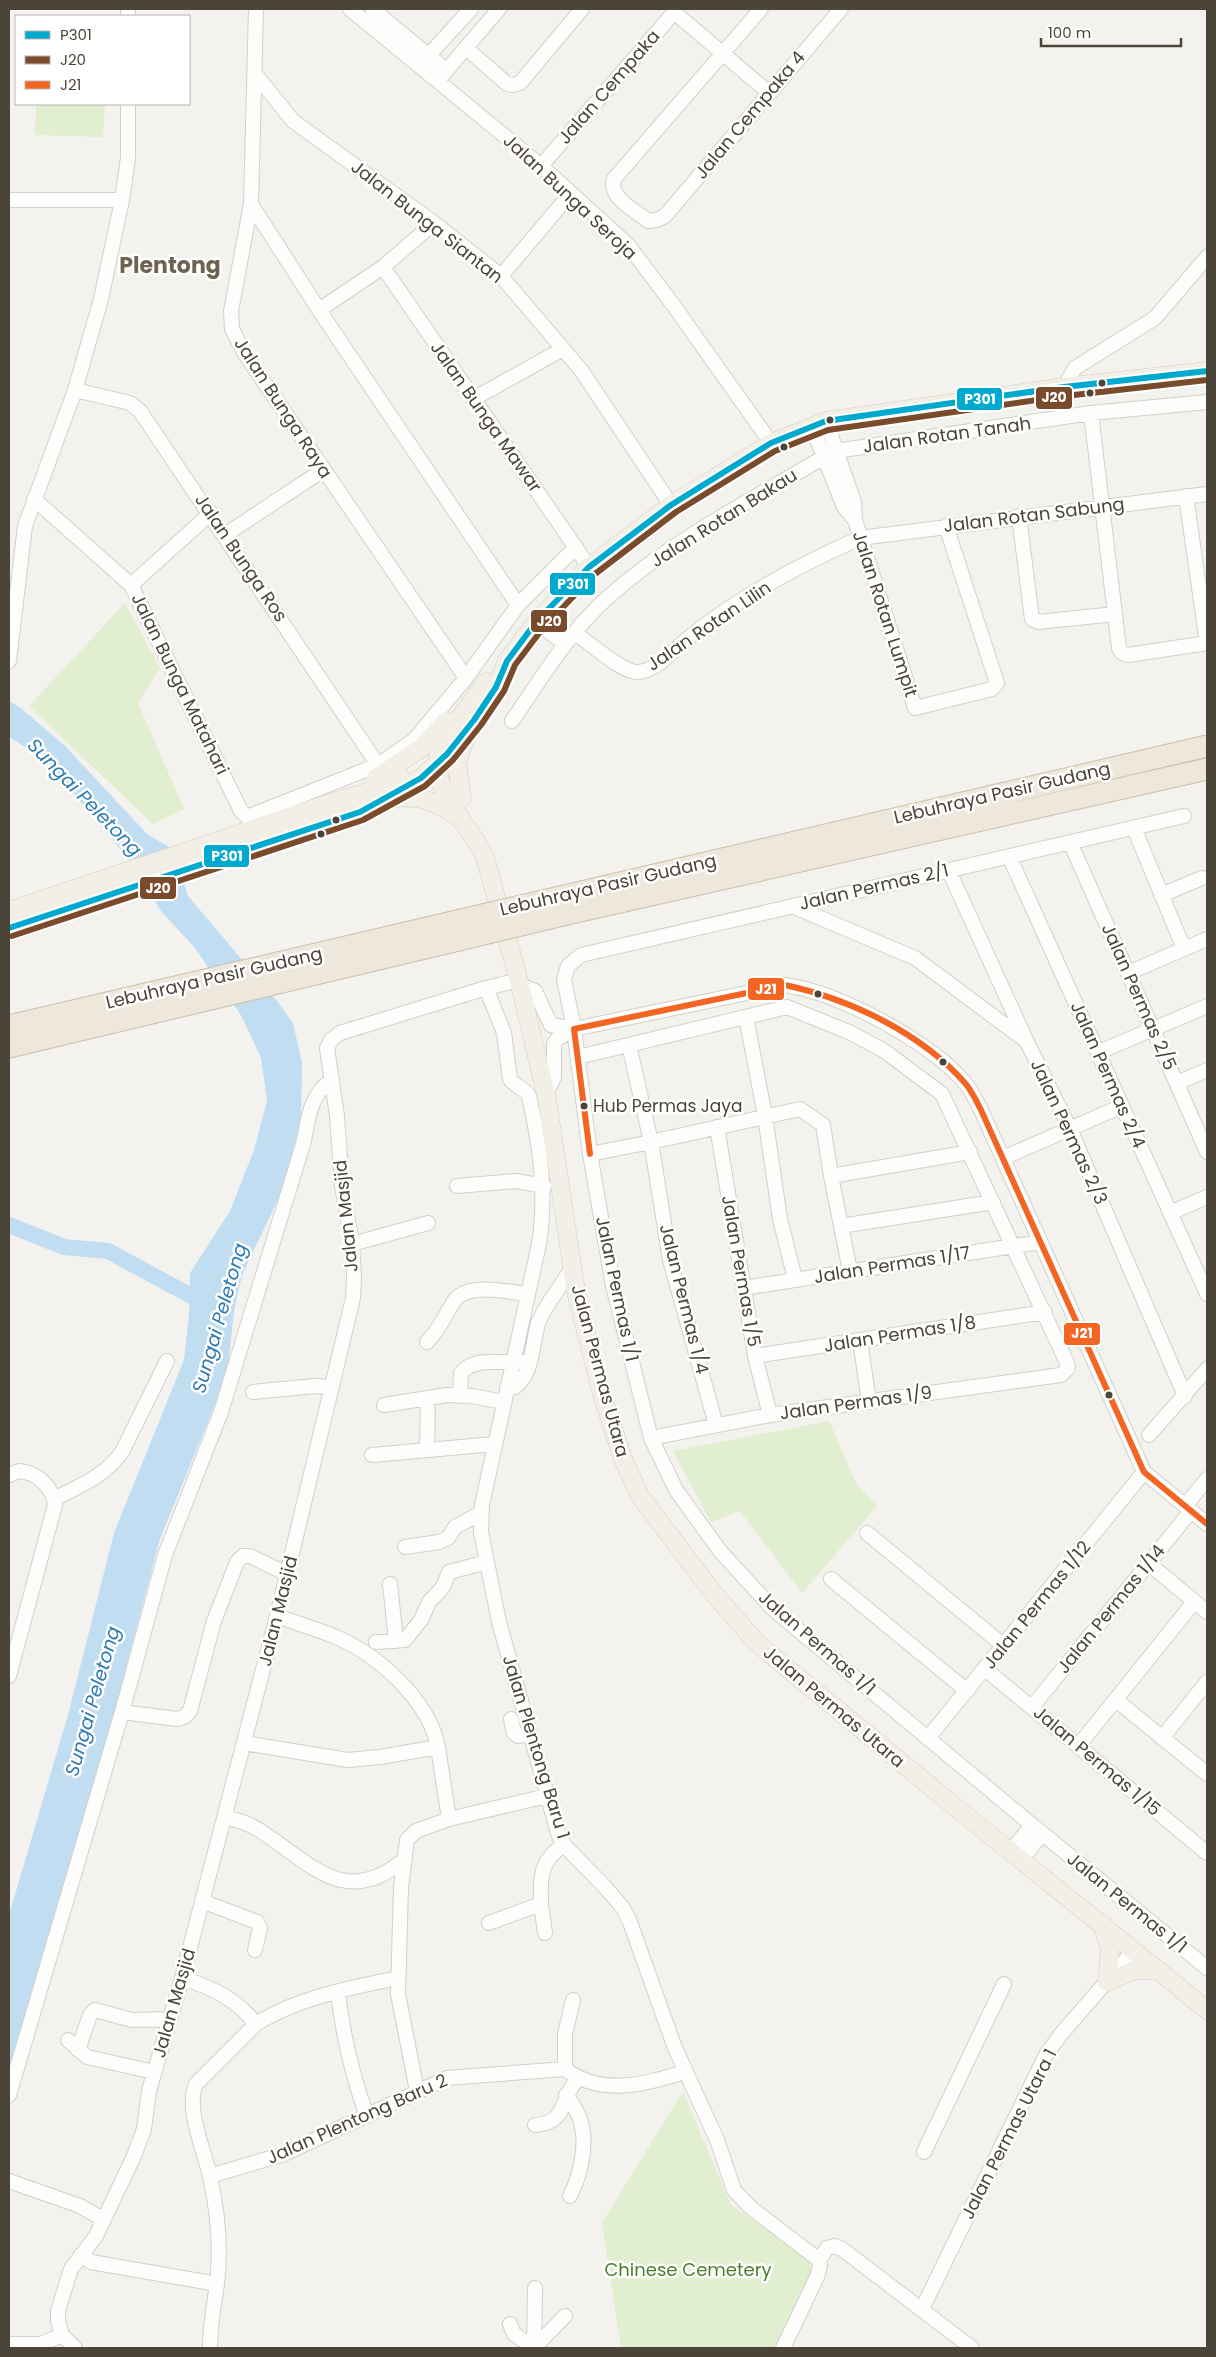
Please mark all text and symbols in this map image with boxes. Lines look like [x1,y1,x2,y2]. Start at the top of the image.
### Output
legend [15,15,190,105]
scale bar [1041,15,1181,47]
text: 100 m [1048,22,1091,43]
text: P301 [60,24,92,45]
street label: Jalan Cempaka [552,24,665,149]
street label: Jalan Cempaka 4 [689,45,811,184]
text: J20 [60,49,86,70]
text: J21 [60,74,81,95]
street label: Jalan Bunga Seroja [498,128,643,265]
street label: Jalan Bunga Siantan [346,154,509,289]
district label: Plentong [119,250,221,281]
street label: Jalan Bunga Raya [228,332,338,483]
street label: Jalan Bunga Mawar [425,336,548,497]
unlabelled marker [1097,378,1107,388]
line badge: J20 [1035,386,1073,410]
line badge: P301 [956,387,1003,411]
text: J20 [1041,387,1067,407]
unlabelled marker [1085,388,1095,398]
text: P301 [964,389,996,409]
street label: Jalan Rotan Tanah [861,410,1032,459]
unlabelled marker [825,415,835,425]
unlabelled marker [779,442,789,452]
street label: Jalan Rotan Bakau [646,462,802,573]
street label: Jalan Bunga Ros [189,489,294,627]
street label: Jalan Rotan Sabung [942,491,1126,538]
street label: Jalan Rotan Lumpit [847,528,924,700]
line badge: P301 [549,572,596,596]
text: P301 [557,574,589,594]
street label: Jalan Rotan Lilin [642,575,776,676]
street label: Jalan Bunga Matahari [126,589,235,779]
line badge: J20 [530,609,568,633]
text: J20 [536,611,562,631]
water label: Sungai Peletong [21,732,148,862]
street label: Lebuhraya Pasir Gudang [891,755,1113,830]
unlabelled marker [331,815,341,825]
unlabelled marker [316,829,326,839]
line badge: P301 [203,844,250,868]
text: P301 [211,846,243,866]
street label: Lebuhraya Pasir Gudang [497,847,719,922]
street label: Jalan Permas 2/1 [797,857,951,916]
line badge: J20 [139,876,177,900]
text: J20 [145,878,171,898]
street label: Jalan Permas 2/5 [1096,920,1183,1074]
street label: Lebuhraya Pasir Gudang [103,940,325,1015]
line badge: J21 [747,977,785,1001]
text: J21 [755,979,777,999]
unlabelled marker [813,989,823,999]
street label: Jalan Permas 2/4 [1065,998,1152,1152]
street label: Jalan Permas 2/3 [1025,1055,1114,1208]
unlabelled marker [938,1057,948,1067]
place label: Hub Permas Jaya [593,1094,742,1118]
marker: Hub Permas Jaya [579,1101,589,1111]
street label: Jalan Masjid [327,1159,364,1273]
street label: Jalan Permas 1/5 [716,1193,767,1349]
street label: Jalan Permas 1/1 [590,1214,645,1364]
street label: Jalan Permas 1/4 [654,1221,715,1376]
water label: Sungai Peletong [185,1240,254,1396]
street label: Jalan Permas 1/17 [812,1240,972,1289]
street label: Jalan Permas Utara [565,1282,636,1460]
street label: Jalan Permas 1/8 [822,1309,978,1358]
line badge: J21 [1063,1322,1101,1346]
text: J21 [1071,1323,1093,1343]
street label: Jalan Permas 1/9 [778,1379,934,1426]
unlabelled marker [1104,1390,1114,1400]
street label: Jalan Permas 1/12 [977,1535,1096,1674]
street label: Jalan Permas 1/14 [1051,1539,1170,1678]
street label: Jalan Masjid [252,1553,303,1669]
street label: Jalan Permas 1/1 [753,1585,881,1701]
water label: Sungai Peletong [58,1623,127,1779]
street label: Jalan Permas Utara [758,1640,910,1773]
street label: Jalan Plentong Baru 1 [497,1652,576,1842]
street label: Jalan Permas 1/15 [1028,1700,1166,1821]
street label: Jalan Permas 1/1 [1062,1846,1193,1959]
street label: Jalan Masjid [146,1945,201,2061]
street label: Jalan Permas Utara 1 [955,2044,1062,2223]
street label: Jalan Plentong Baru 2 [262,2067,451,2170]
park label: Chinese Cemetery [604,2257,772,2282]

